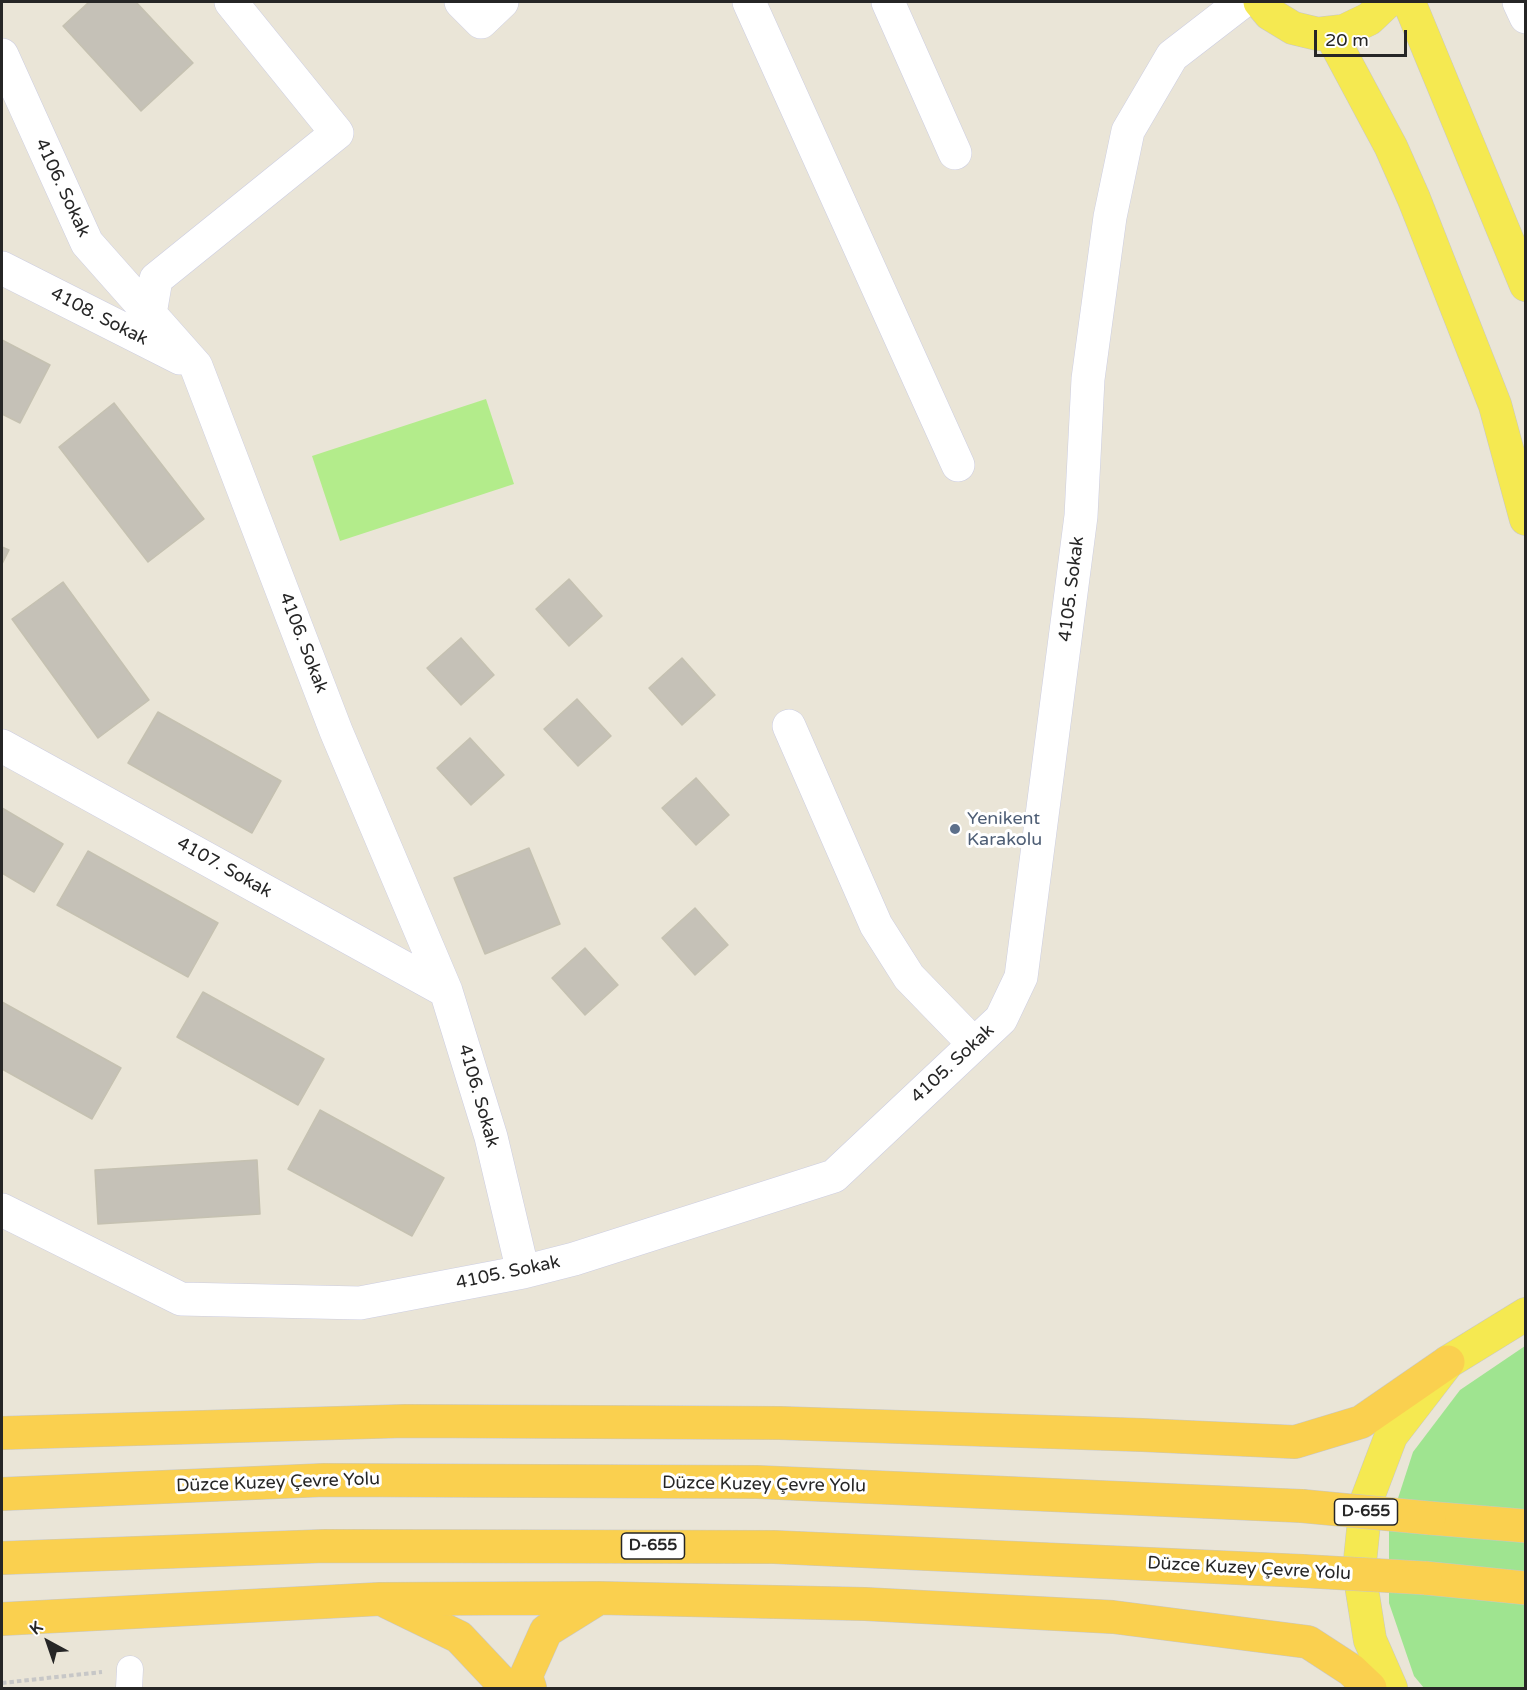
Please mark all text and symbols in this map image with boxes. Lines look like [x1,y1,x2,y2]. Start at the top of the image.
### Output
scale bar [1317,18,1410,56]
text: 20 m [1325,29,1369,51]
street label: 4106. Sokak [30,135,94,241]
street label: 4108. Sokak [47,283,151,351]
street label: 4105. Sokak [1055,535,1089,643]
street label: 4106. Sokak [274,590,332,696]
place label: Yenikent Karakolu [967,808,1042,850]
marker: Yenikent Karakolu [948,822,962,836]
street label: 4107. Sokak [173,833,275,903]
street label: 4105. Sokak [907,1020,999,1108]
street label: 4106. Sokak [453,1042,503,1150]
street label: 4105. Sokak [454,1251,562,1295]
street label: Düzce Kuzey Çevre Yolu [176,1469,380,1497]
street label: Düzce Kuzey Çevre Yolu [662,1472,866,1498]
road number: D-655 [1334,1499,1398,1525]
road number: D-655 [622,1533,684,1559]
street label: Düzce Kuzey Çevre Yolu [1147,1553,1351,1585]
north arrow [18,1612,78,1672]
text: K [26,1617,47,1639]

